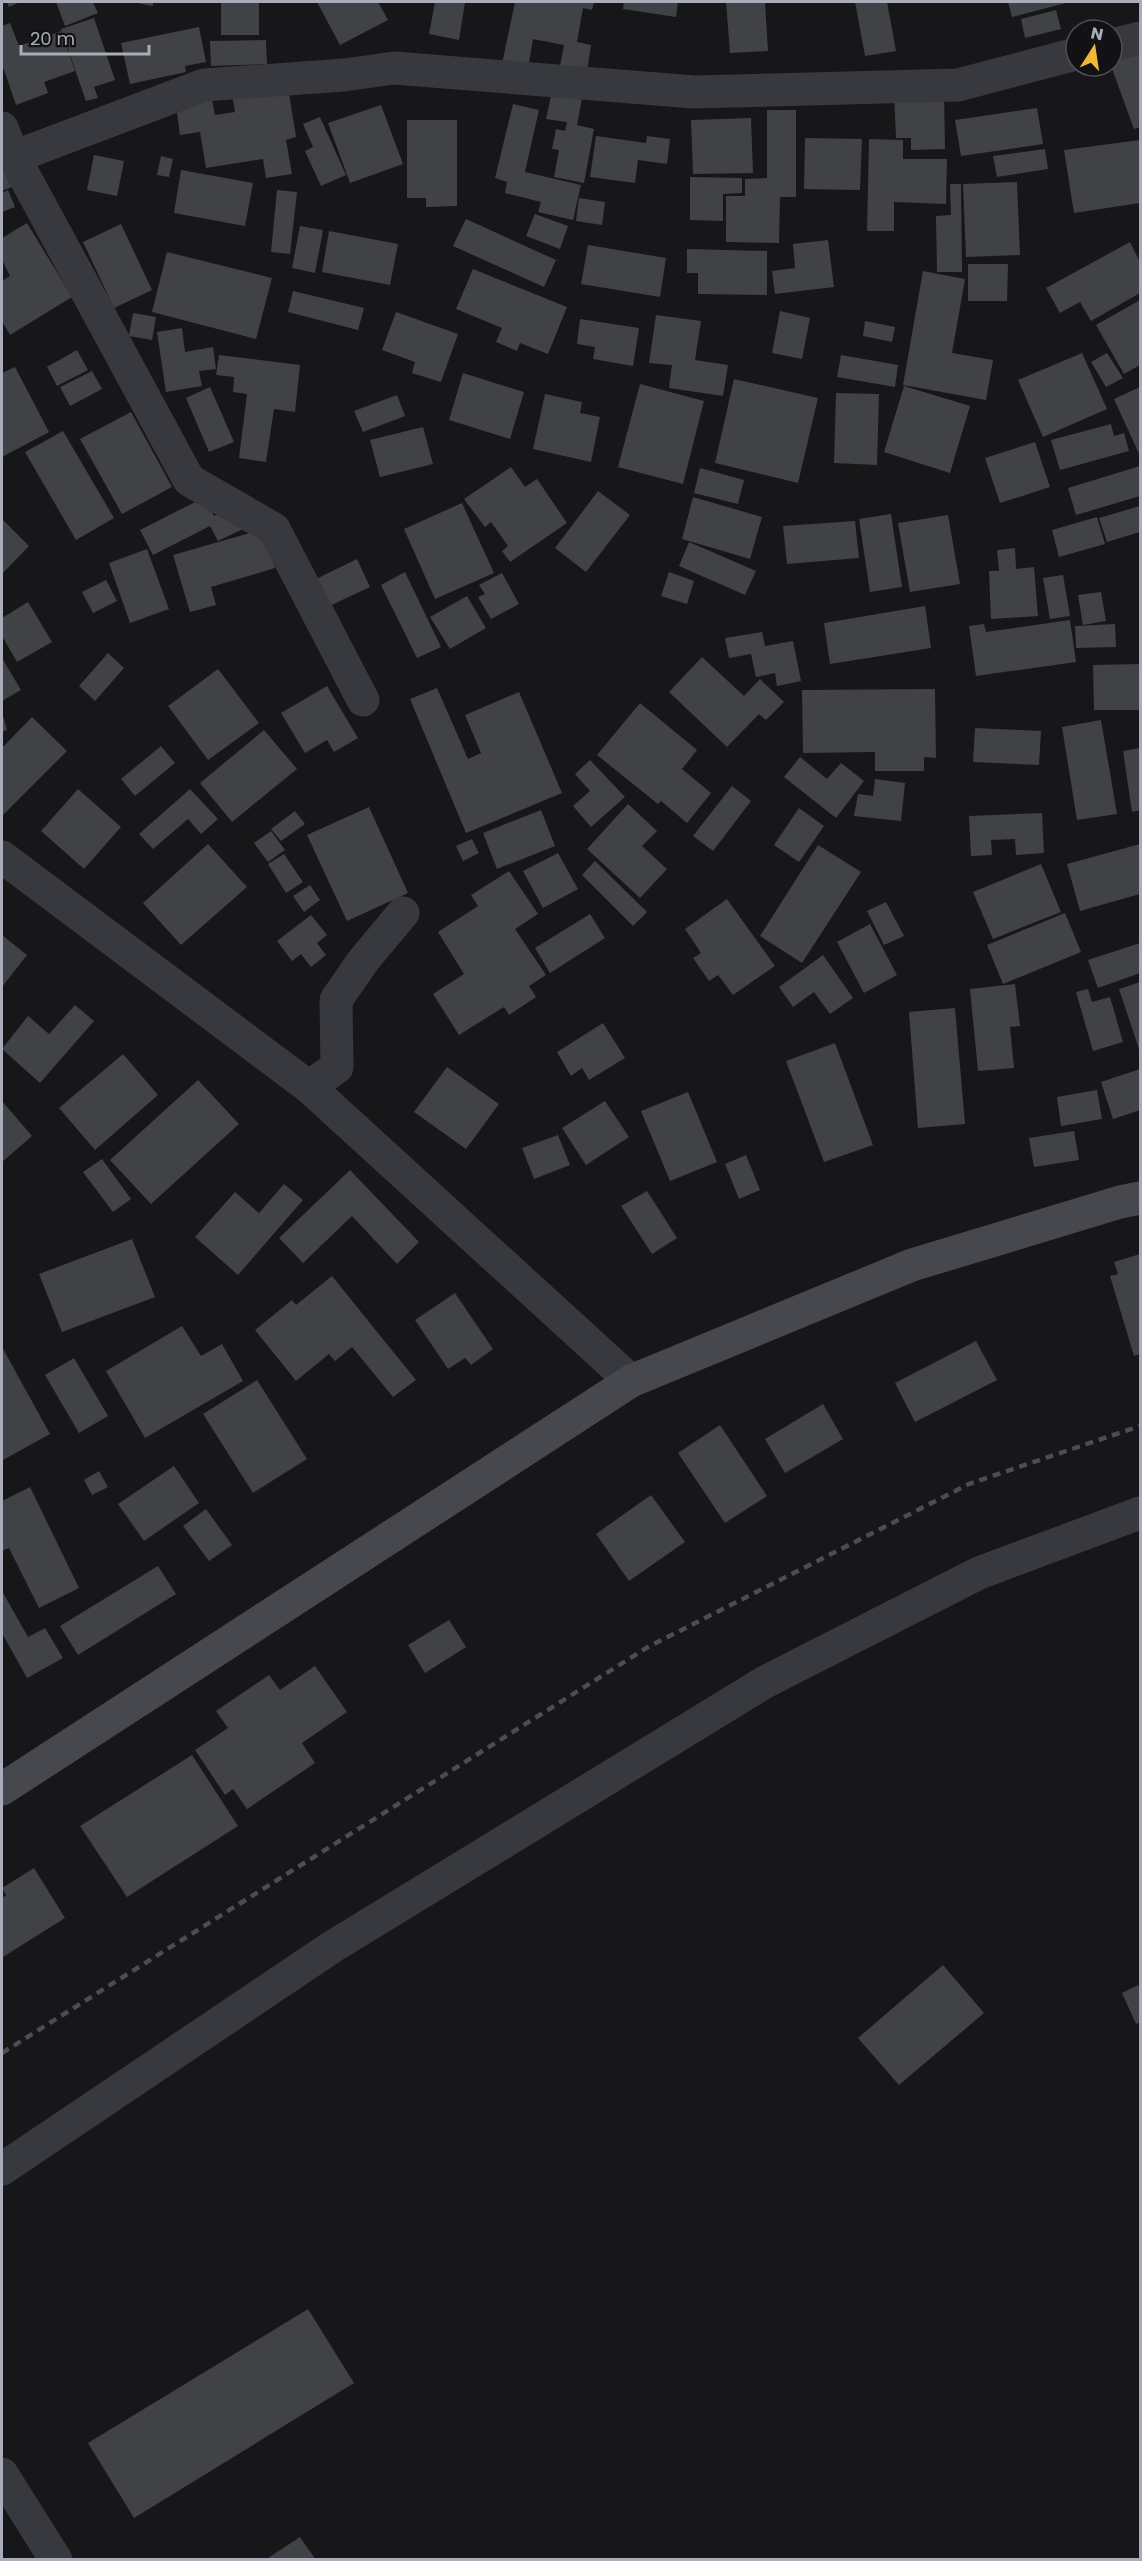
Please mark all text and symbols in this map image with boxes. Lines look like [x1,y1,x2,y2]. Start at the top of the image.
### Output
scale bar [21,18,148,56]
north arrow [1064,18,1124,78]
text: N [1089,21,1105,46]
text: 20 m [30,26,75,51]

